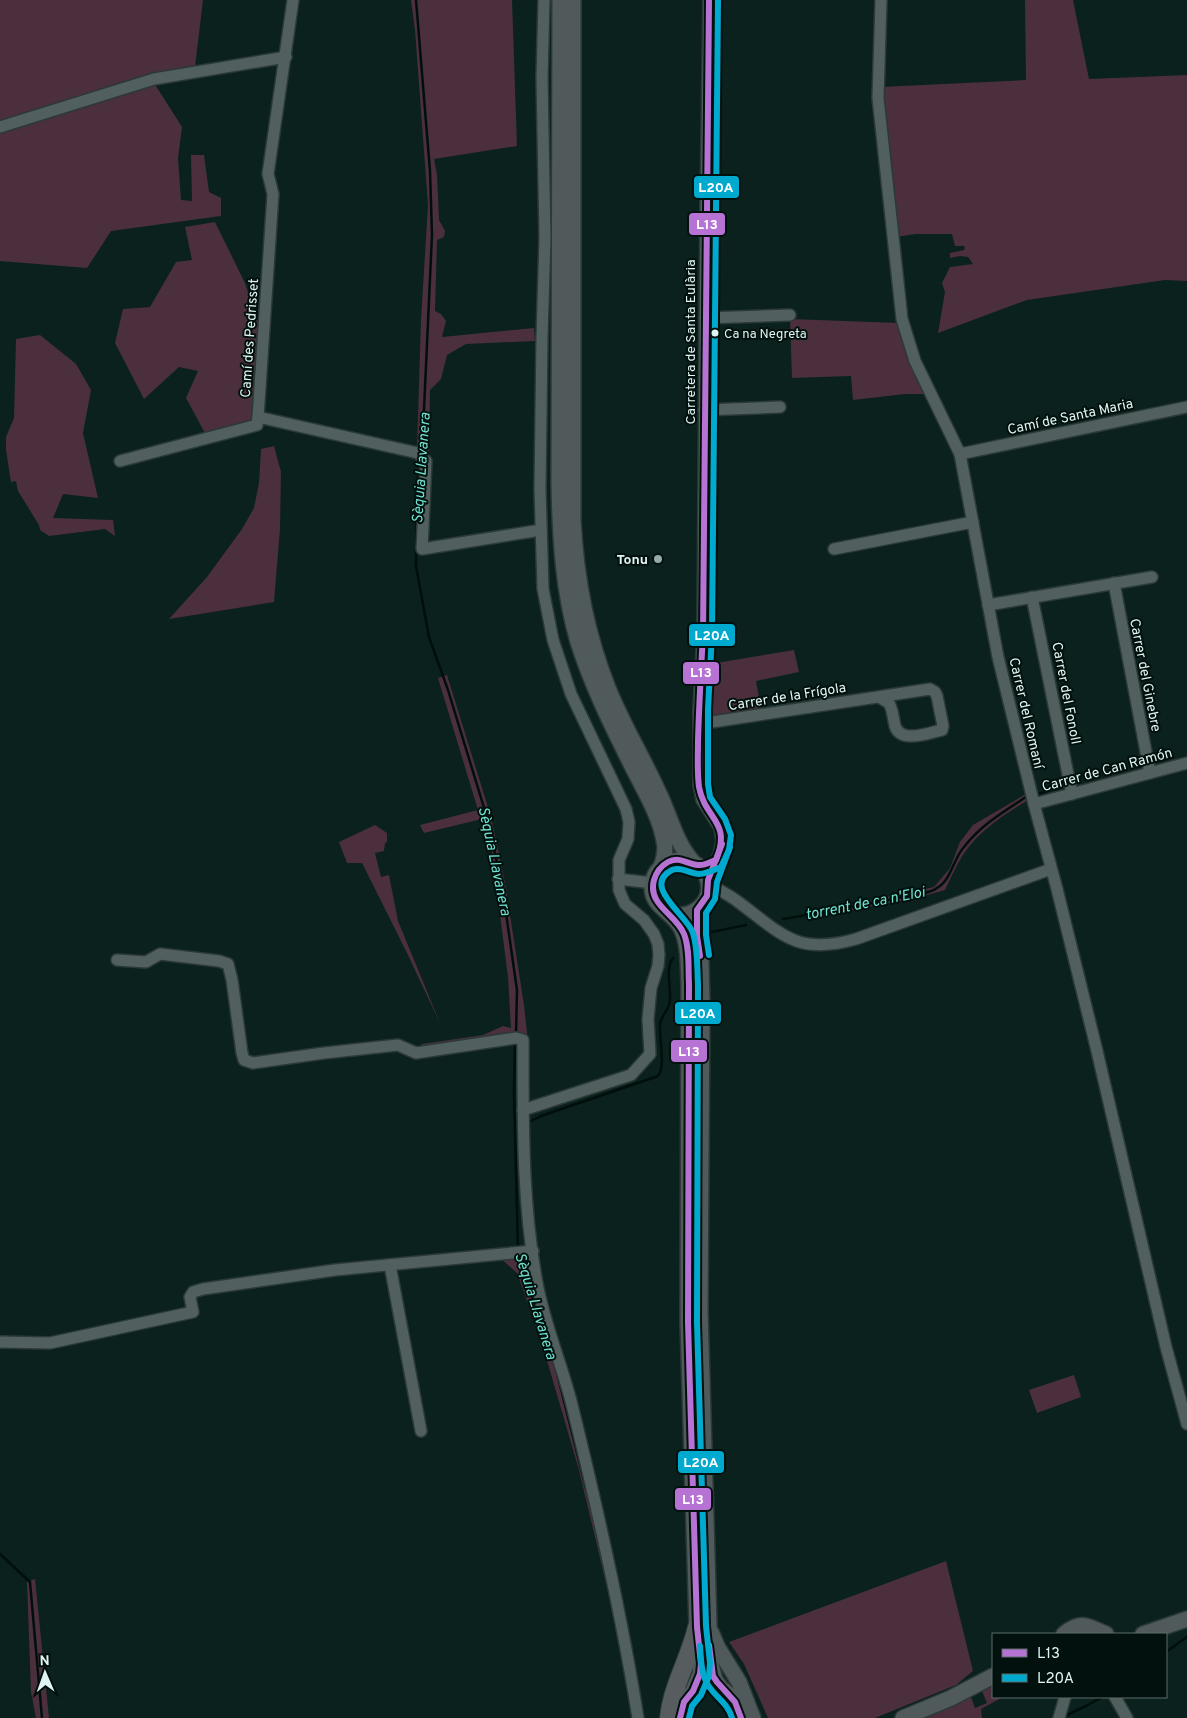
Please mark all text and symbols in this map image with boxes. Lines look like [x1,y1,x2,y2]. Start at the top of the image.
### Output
line badge: L20A [693,175,740,199]
text: L20A [698,180,734,197]
line badge: L13 [688,212,726,236]
text: L13 [696,217,718,234]
street label: Carretera de Santa Eulària [683,260,700,425]
street label: Camí des Pedrisset [238,278,263,398]
place label: Ca na Negreta [724,327,807,343]
marker: Ca na Negreta [710,328,720,338]
street label: Camí de Santa Maria [1006,396,1135,439]
water label: Sèquia Llavanera [409,412,436,524]
place label: Tonu [616,552,648,569]
marker: Tonu [652,553,664,565]
street label: Carrer del Ginebre [1125,617,1164,733]
line badge: L20A [688,623,736,647]
text: L20A [694,628,730,645]
street label: Carrer del Fonoll [1047,641,1084,746]
street label: Carrer del Romaní [1004,656,1047,772]
line badge: L13 [682,661,720,685]
text: L13 [690,665,712,682]
street label: Carrer de la Frígola [727,680,847,715]
street label: Carrer de Can Ramón [1040,745,1175,796]
water label: Sèquia Llavanera [473,805,514,918]
water label: torrent de ca n'Eloi [804,883,928,925]
line badge: L20A [674,1001,722,1025]
text: L20A [680,1006,716,1023]
line badge: L13 [670,1039,708,1063]
text: L13 [678,1044,700,1061]
water label: Sèquia Llavanera [509,1251,560,1362]
line badge: L20A [677,1450,725,1474]
text: L20A [683,1455,719,1472]
line badge: L13 [674,1487,712,1511]
text: L13 [682,1492,704,1509]
legend [992,1633,1167,1698]
text: L13 [1037,1645,1060,1664]
north arrow [20,1648,70,1698]
text: N [39,1653,50,1670]
text: L20A [1037,1670,1074,1689]

